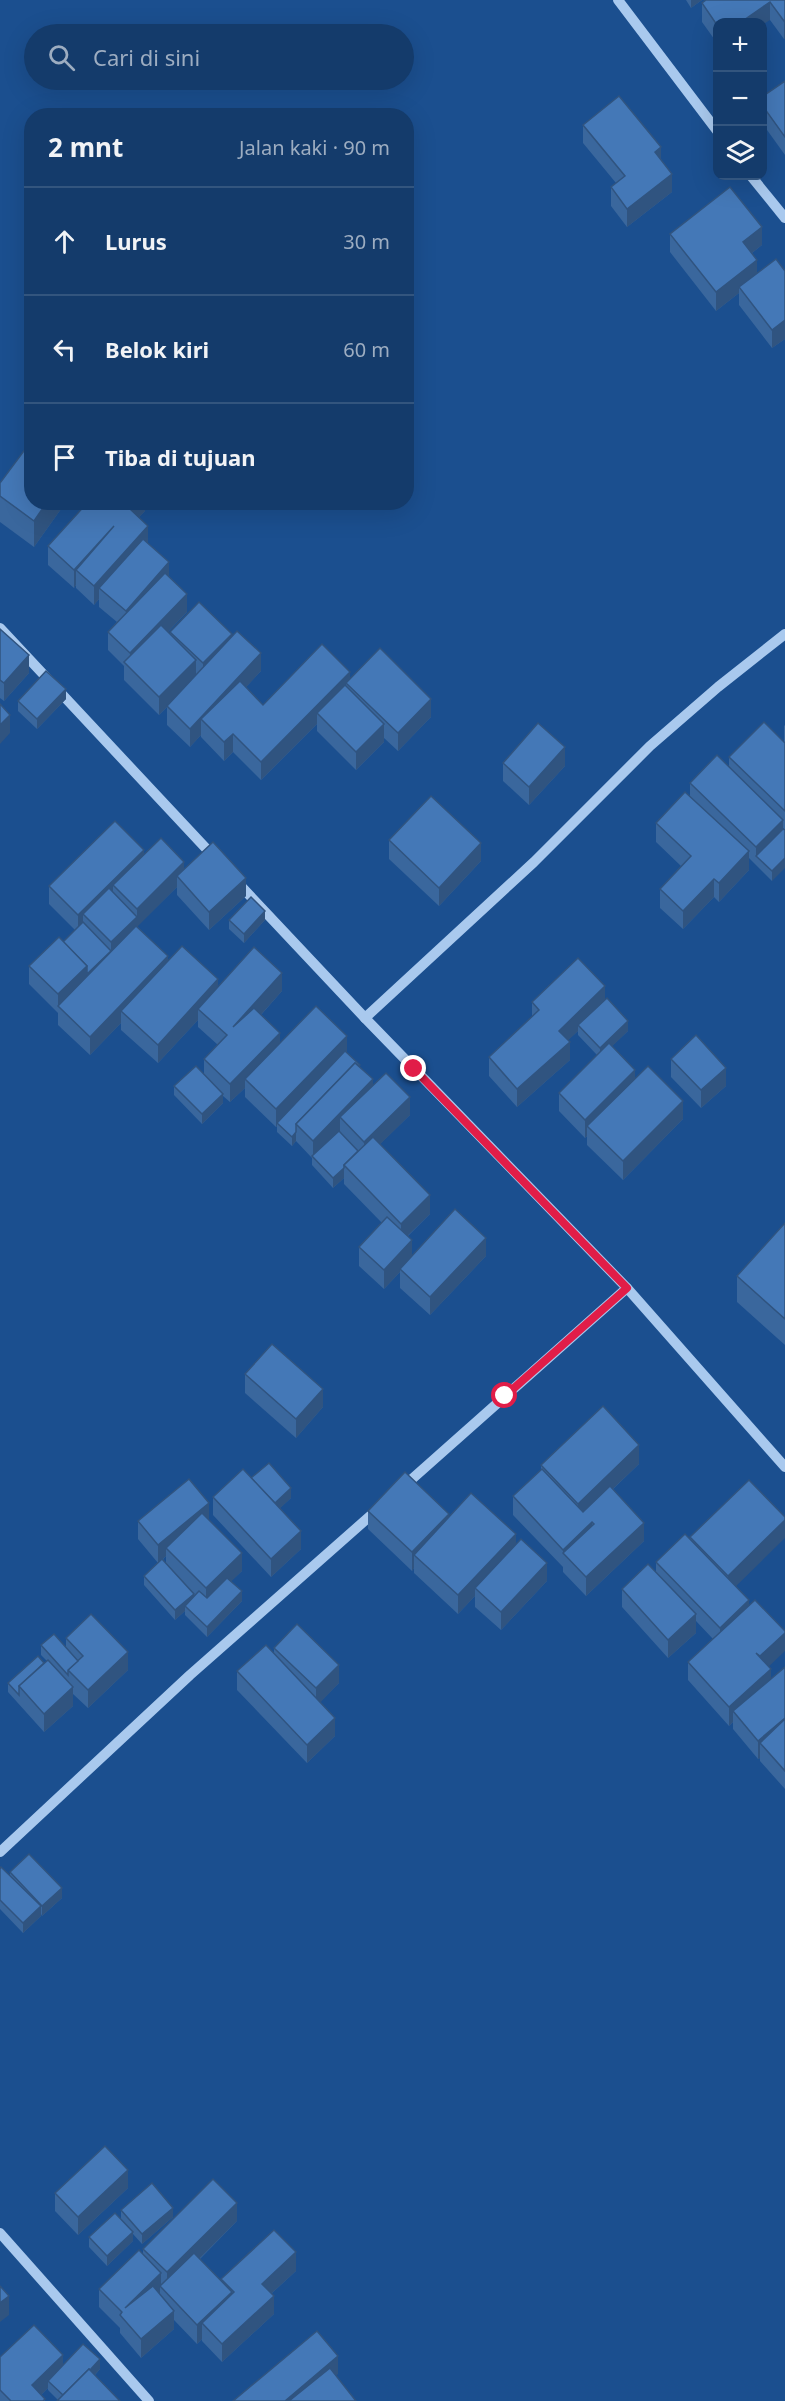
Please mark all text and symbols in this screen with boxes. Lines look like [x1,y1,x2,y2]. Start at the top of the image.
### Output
map controls [713,18,767,180]
button: + [713,18,767,72]
search box [24,24,414,90]
icon: search [45,41,78,74]
text: Cari di sini [93,42,200,72]
button: − [713,72,767,126]
button: layers [713,126,767,180]
text: 2 mnt [48,129,123,165]
text: Jalan kaki · 90 m [239,134,390,161]
icon: ahead [48,225,81,258]
text: Lurus [105,226,167,256]
text: 30 m [343,228,390,255]
icon: left [48,333,81,366]
text: Belok kiri [105,334,209,364]
text: 60 m [343,336,390,363]
icon: arrive [48,441,81,474]
text: Tiba di tujuan [105,442,255,472]
route end [400,1055,426,1081]
route start [491,1382,517,1408]

